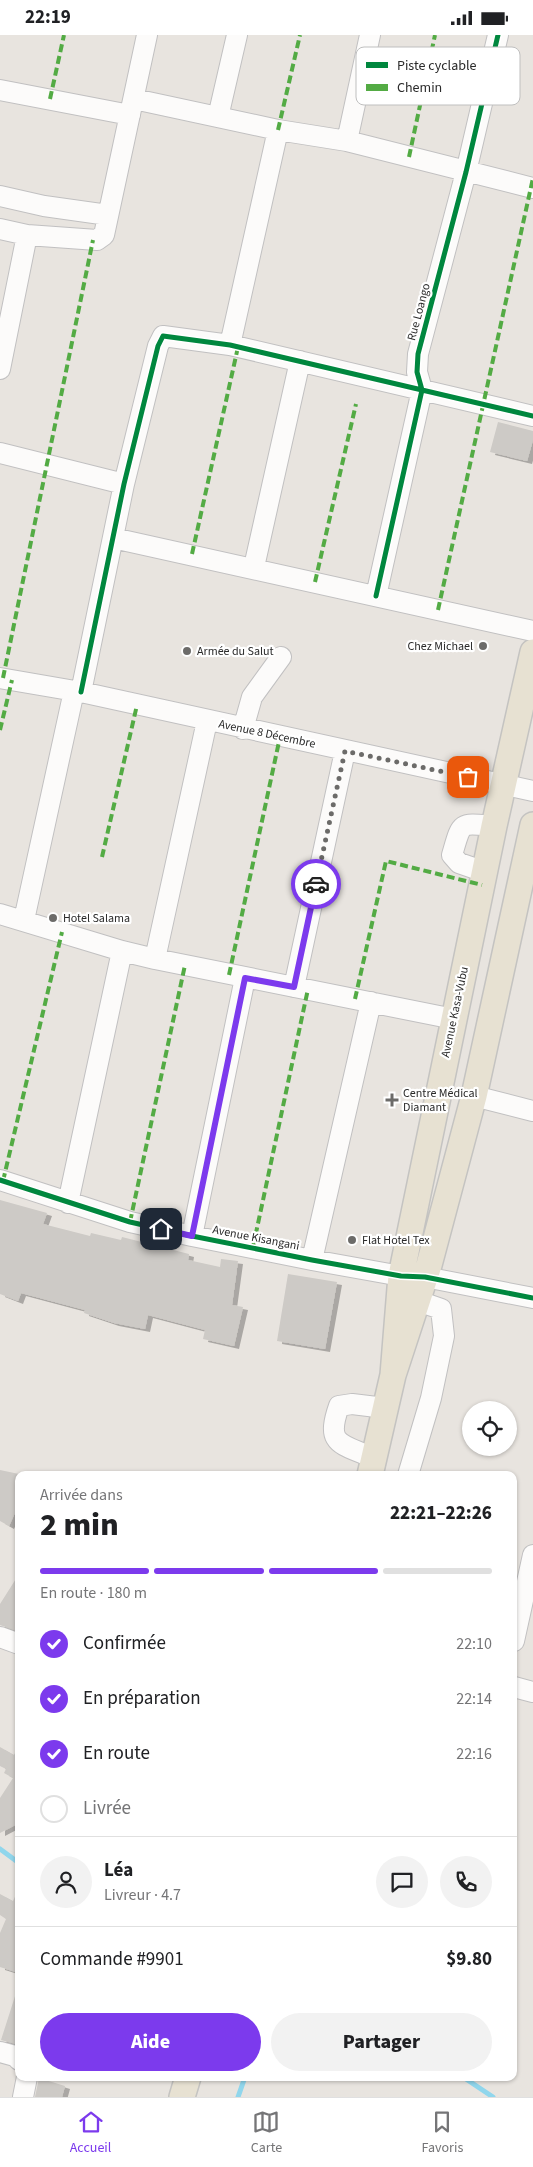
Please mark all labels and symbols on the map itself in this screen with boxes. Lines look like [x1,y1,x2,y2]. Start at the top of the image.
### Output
legend [356,47,520,105]
text: Piste cyclable [397,56,477,76]
text: Chemin [397,78,442,98]
street label: Rue Loango [403,281,435,343]
place label: Chez Michael [407,638,473,655]
marker: Chez Michael [477,640,489,652]
place label: Armée du Salut [197,643,274,660]
marker: Armée du Salut [181,645,193,657]
street label: Avenue 8 Décembre [217,715,317,753]
pin [447,756,489,798]
courier [291,859,341,909]
place label: Hotel Salama [63,910,130,927]
marker: Hotel Salama [47,912,59,924]
street label: Avenue Kasa-Vubu [437,965,473,1059]
place label: Centre Médical Diamant [403,1085,478,1116]
marker: Centre Médical Diamant [385,1093,399,1107]
pin [140,1208,182,1250]
street label: Avenue Kisangani [211,1221,301,1255]
place label: Flat Hotel Tex [362,1232,430,1249]
marker: Flat Hotel Tex [346,1234,358,1246]

